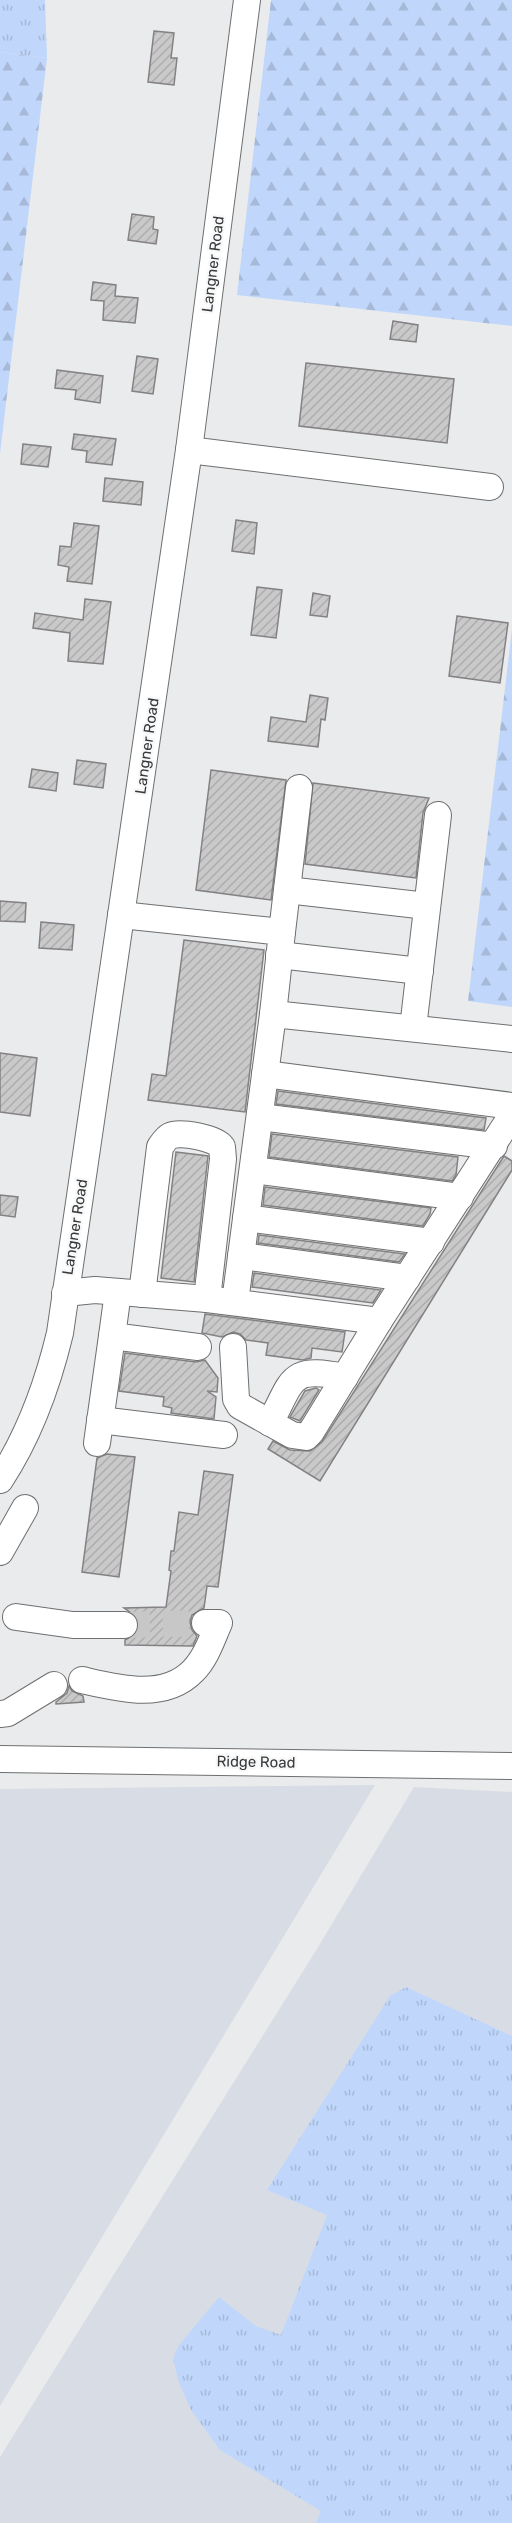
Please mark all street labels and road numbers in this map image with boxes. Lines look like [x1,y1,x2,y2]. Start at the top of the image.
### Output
street label: Langner Road [198,215,228,313]
street label: Langner Road [131,697,163,795]
street label: Langner Road [59,1178,91,1276]
street label: Ridge Road [216,1752,296,1772]

